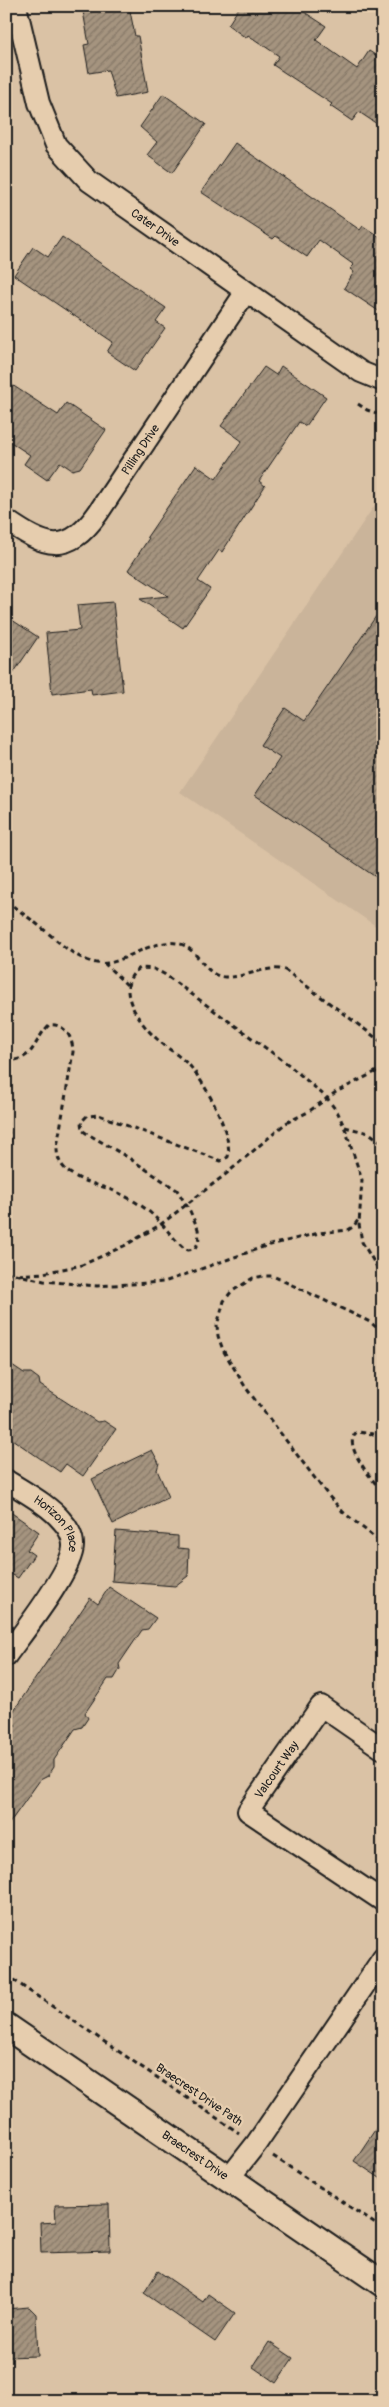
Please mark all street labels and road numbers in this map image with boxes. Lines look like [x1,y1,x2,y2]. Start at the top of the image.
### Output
street label: Cater Drive [128,205,183,250]
street label: Pilling Drive [118,421,163,478]
street label: Horizon Place [31,1492,81,1553]
street label: Valcourt Way [252,1738,302,1802]
street label: Braecrest Drive Path [153,2060,246,2130]
street label: Braecrest Drive [159,2127,231,2183]

